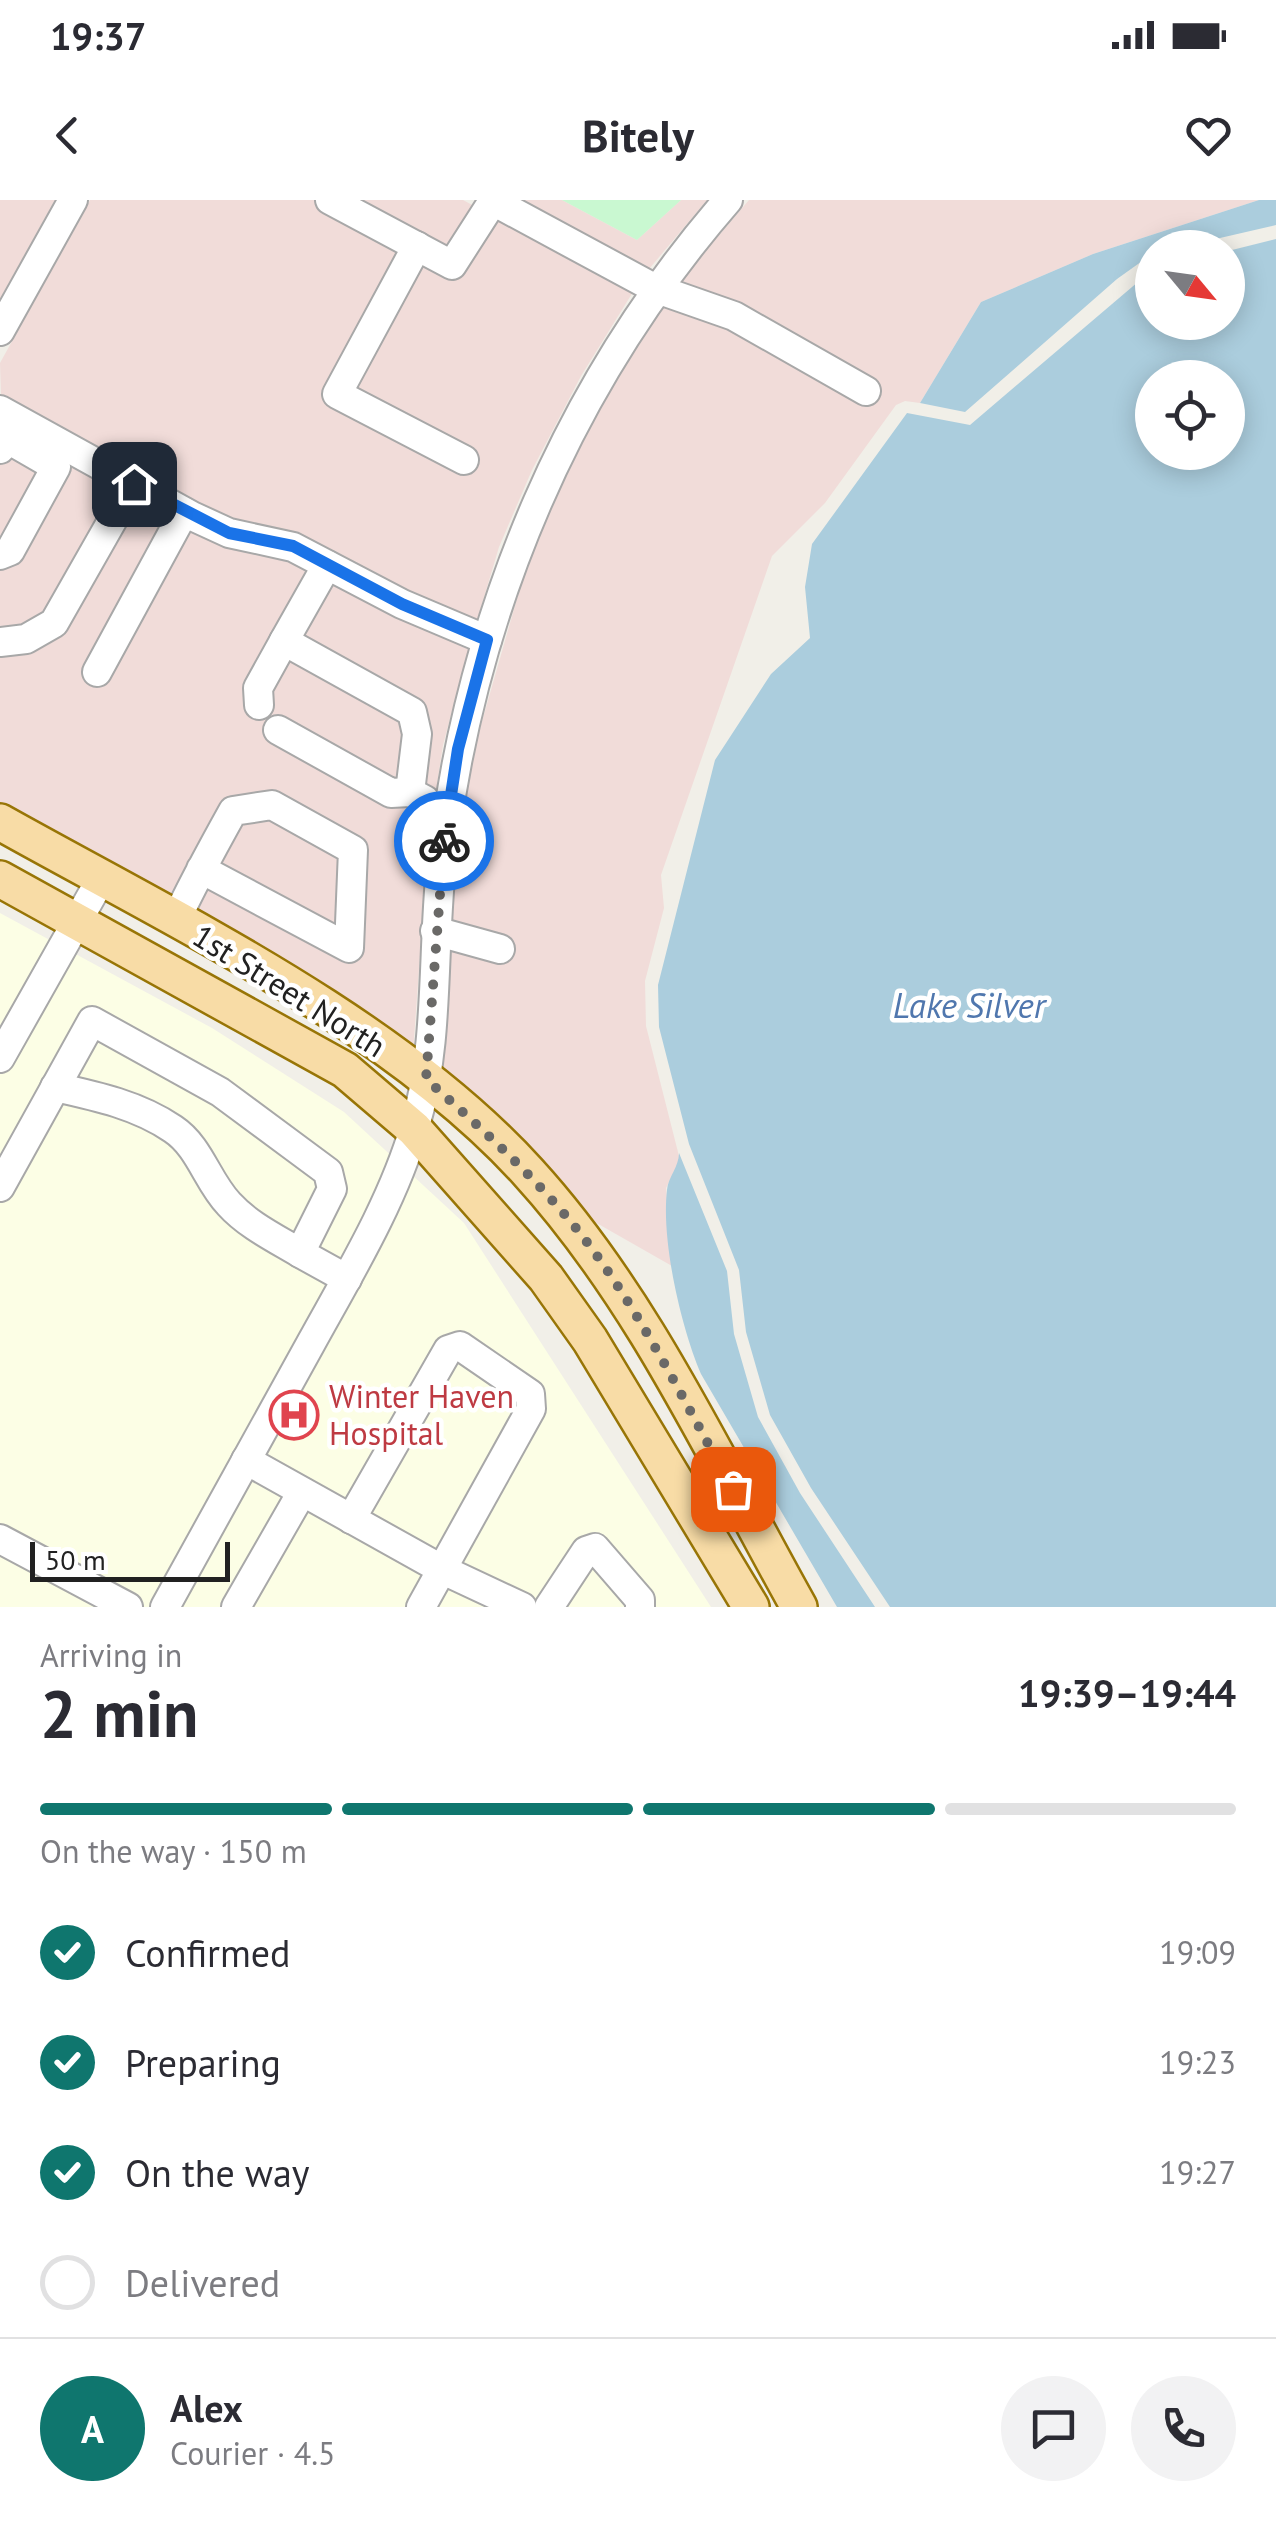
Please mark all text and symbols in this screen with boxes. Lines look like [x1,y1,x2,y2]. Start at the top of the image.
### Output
text: 19:37 [50,11,146,60]
text: Bitely [582,106,694,164]
icon: back [40,108,95,163]
icon: heart [1181,108,1236,163]
north arrow [1135,230,1245,340]
map controls [1135,230,1245,470]
button: locate [1135,360,1245,470]
pin [92,442,177,527]
icon: home [107,457,162,512]
courier [394,791,494,891]
icon: bike [417,814,472,869]
street label: 1st Street North [185,914,394,1066]
water label: Lake Silver [893,982,1048,1028]
place label: Winter Haven Hospital [329,1375,514,1454]
hospital icon: Winter Haven Hospital [268,1389,320,1441]
pin [691,1447,776,1532]
icon: bag [706,1462,761,1517]
scale bar [30,1537,230,1582]
text: 50 m [45,1541,106,1578]
text: Arriving in [40,1634,182,1676]
text: 19:39–19:44 [1018,1668,1236,1717]
text: 2 min [40,1671,199,1755]
text: On the way · 150 m [40,1830,307,1872]
icon: check [40,1925,95,1980]
text: Confirmed [125,1928,291,1977]
text: 19:09 [1159,1931,1236,1973]
icon: check [40,2035,95,2090]
text: Preparing [125,2038,281,2087]
text: 19:23 [1159,2041,1236,2083]
icon: check [40,2145,95,2200]
text: On the way [125,2148,310,2197]
text: 19:27 [1159,2151,1236,2193]
text: Delivered [125,2258,280,2307]
button: chat [1001,2376,1106,2481]
button: phone [1131,2376,1236,2481]
text: Alex [170,2383,243,2432]
text: A [81,2404,104,2453]
text: Courier · 4.5 [170,2432,336,2474]

